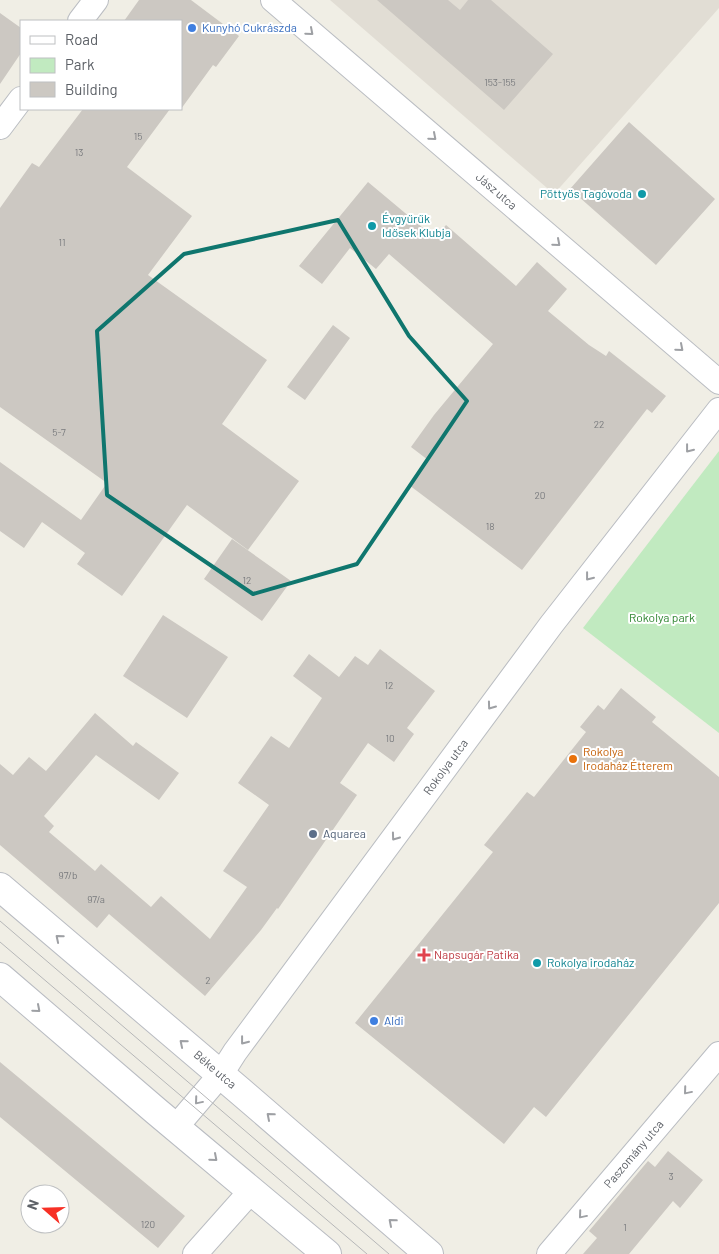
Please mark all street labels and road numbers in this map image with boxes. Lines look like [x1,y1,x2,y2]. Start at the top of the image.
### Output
street label: Jász utca [474,169,520,212]
street label: Rokolya utca [420,736,470,797]
street label: Béke utca [191,1047,240,1091]
street label: Paszomány utca [600,1117,666,1190]

